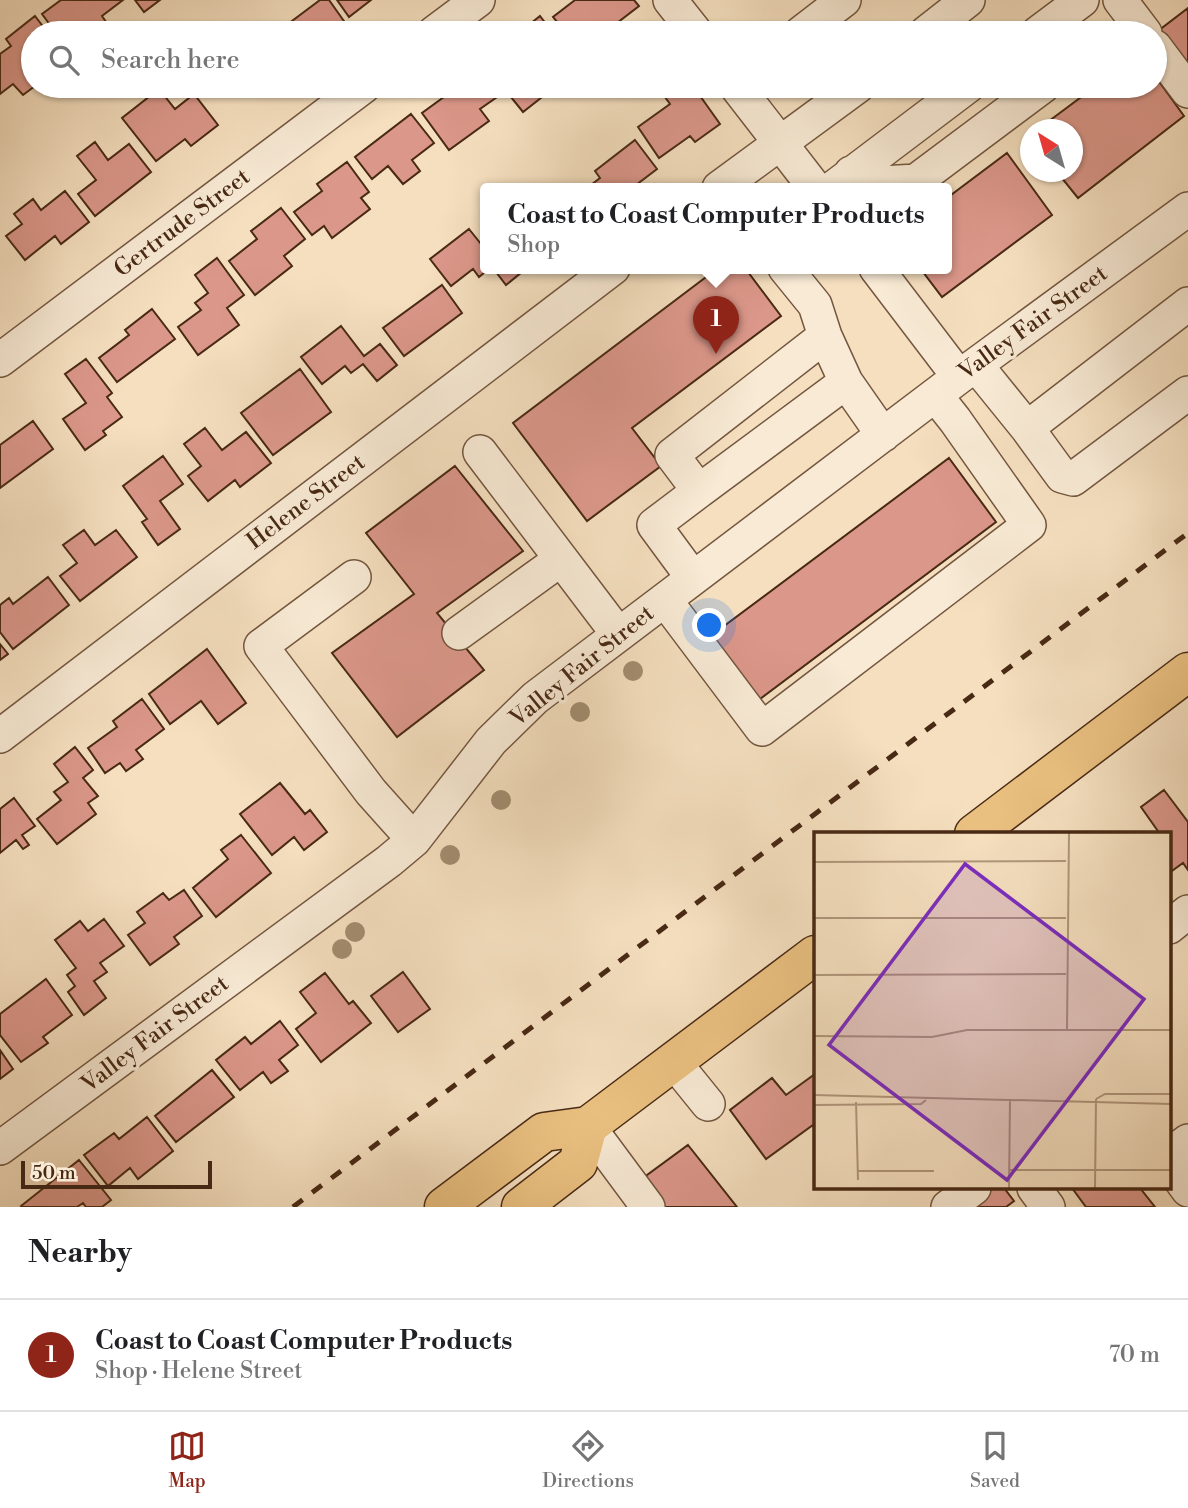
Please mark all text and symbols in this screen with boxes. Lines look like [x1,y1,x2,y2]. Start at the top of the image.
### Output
search box [21,21,1167,98]
icon: search [45,41,83,79]
text: Search here [101,44,240,76]
north arrow [1020,119,1083,182]
street label: Gertrude Street [109,163,255,283]
popup [480,183,952,274]
text: Coast to Coast Computer Products [507,199,925,231]
text: Shop [507,231,560,259]
street label: Valley Fair Street [952,260,1113,387]
pin: 1 [693,296,739,354]
street label: Helene Street [241,448,371,556]
street label: Valley Fair Street [504,599,660,733]
your location [692,608,726,642]
inset map [814,832,1170,1190]
street label: Valley Fair Street [75,969,234,1099]
scale bar [21,1158,212,1190]
text: 50 m [32,1161,76,1185]
text: Nearby [28,1234,132,1272]
text: Coast to Coast Computer Products [95,1325,512,1357]
text: 1 [45,1341,57,1369]
text: 70 m [1109,1341,1160,1369]
text: Shop · Helene Street [95,1357,302,1385]
tab: Map [168,1427,206,1493]
tab: Directions [542,1427,634,1493]
tab: Saved [970,1427,1020,1493]

